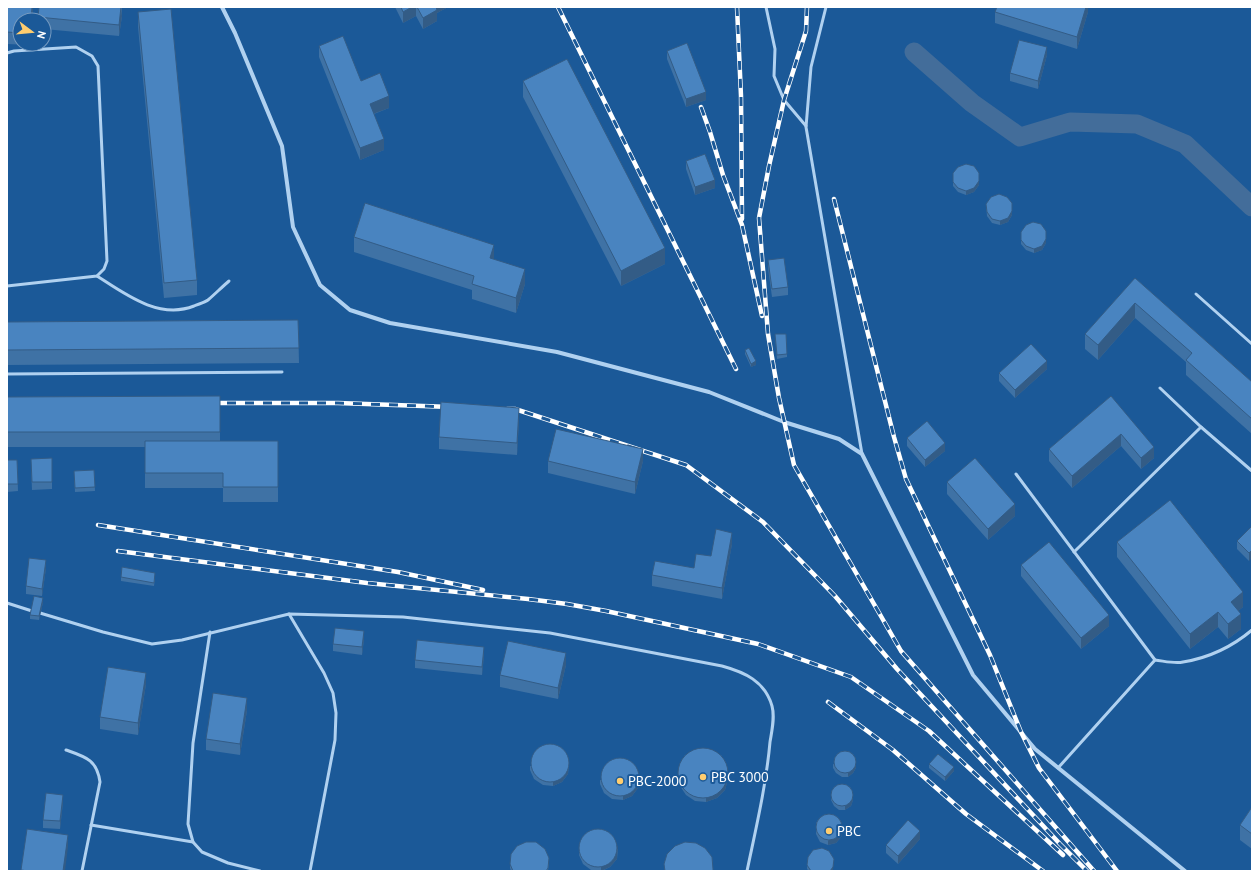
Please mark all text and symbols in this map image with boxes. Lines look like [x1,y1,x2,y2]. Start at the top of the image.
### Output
north arrow [12,12,52,52]
text: N [34,29,49,40]
place label: РВС 3000 [711,768,769,786]
place label: РВС-2000 [628,772,687,790]
marker: РВС 3000 [698,772,708,782]
marker: РВС-2000 [615,776,625,786]
place label: РВС [837,822,861,840]
marker: РВС [824,826,834,836]

